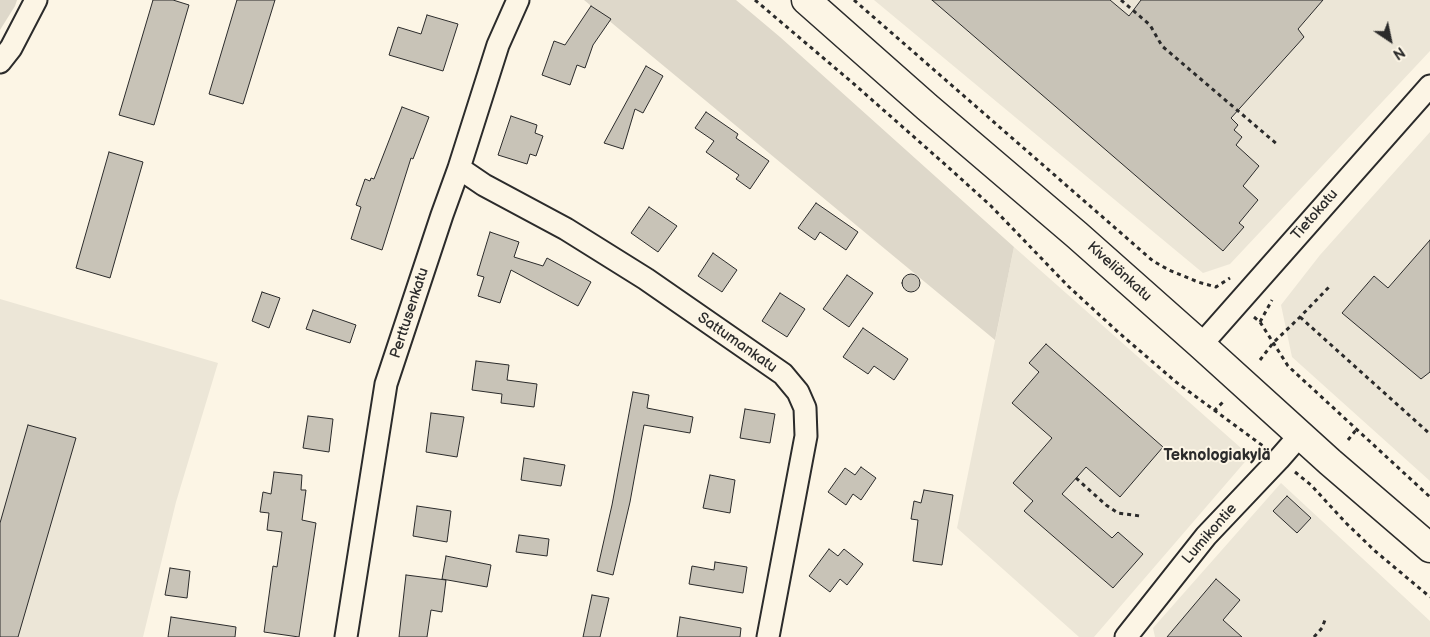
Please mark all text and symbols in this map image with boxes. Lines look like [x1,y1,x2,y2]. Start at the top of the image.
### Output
north arrow [1365,15,1415,65]
text: N [1390,43,1408,63]
street label: Tietokatu [1288,186,1342,244]
street label: Kiveliönkatu [1083,238,1155,306]
street label: Perttusenkatu [387,265,433,361]
street label: Sattumankatu [694,309,780,377]
district label: Teknologiakylä [1163,446,1271,466]
street label: Lumikontie [1179,500,1241,568]

